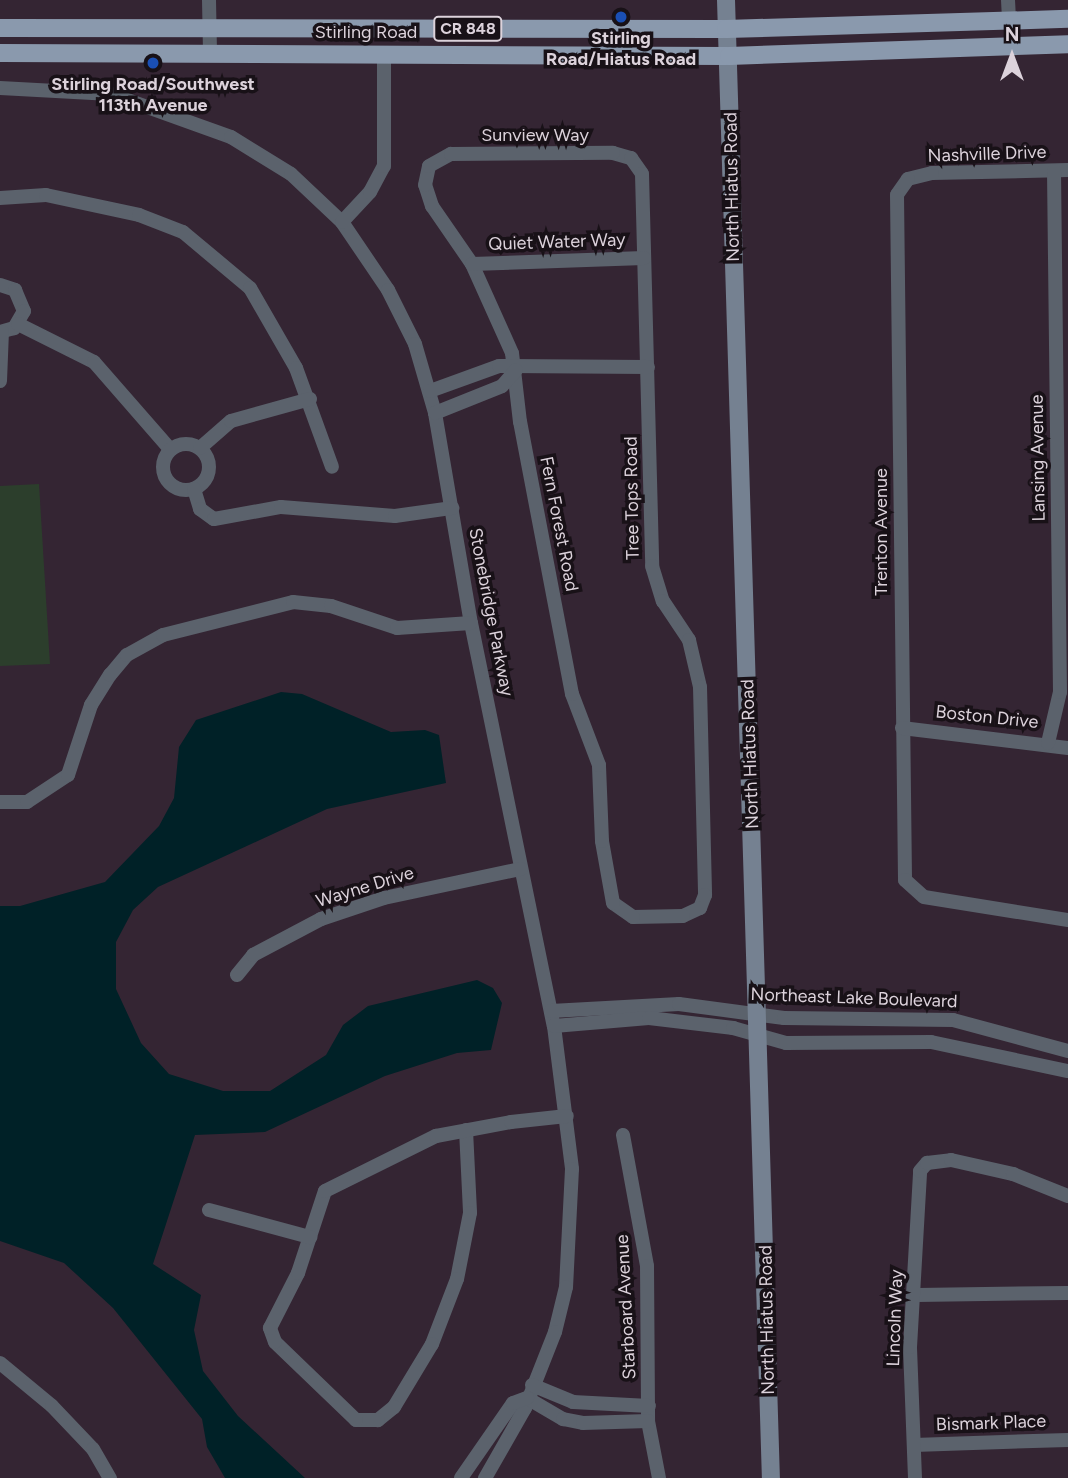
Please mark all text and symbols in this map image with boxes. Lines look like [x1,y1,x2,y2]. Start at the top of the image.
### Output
marker: Stirling Road/Hiatus Road [613,9,629,25]
road number: CR 848 [433,17,503,42]
street label: Stirling Road [315,21,417,43]
north arrow [977,21,1047,91]
text: N [1005,23,1019,46]
place label: Stirling Road/Hiatus Road [546,28,696,70]
marker: Stirling Road/Southwest 113th Avenue [145,55,161,71]
place label: Stirling Road/Southwest 113th Avenue [51,74,255,116]
street label: North Hiatus Road [720,112,744,262]
street label: Sunview Way [481,124,589,146]
street label: Nashville Drive [927,141,1047,167]
street label: Quiet Water Way [488,229,626,255]
street label: Lansing Avenue [1026,394,1050,522]
street label: Tree Tops Road [620,436,644,560]
street label: Fern Forest Road [535,455,583,593]
street label: Trenton Avenue [870,468,892,596]
street label: Stonebridge Parkway [464,526,518,698]
street label: North Hiatus Road [737,679,763,829]
street label: Boston Drive [935,701,1039,733]
street label: Wayne Drive [314,862,416,912]
street label: Northeast Lake Boulevard [750,984,958,1012]
street label: Starboard Avenue [611,1234,641,1380]
street label: North Hiatus Road [755,1245,779,1395]
street label: Lincoln Way [883,1269,907,1367]
street label: Bismark Place [935,1410,1047,1436]

